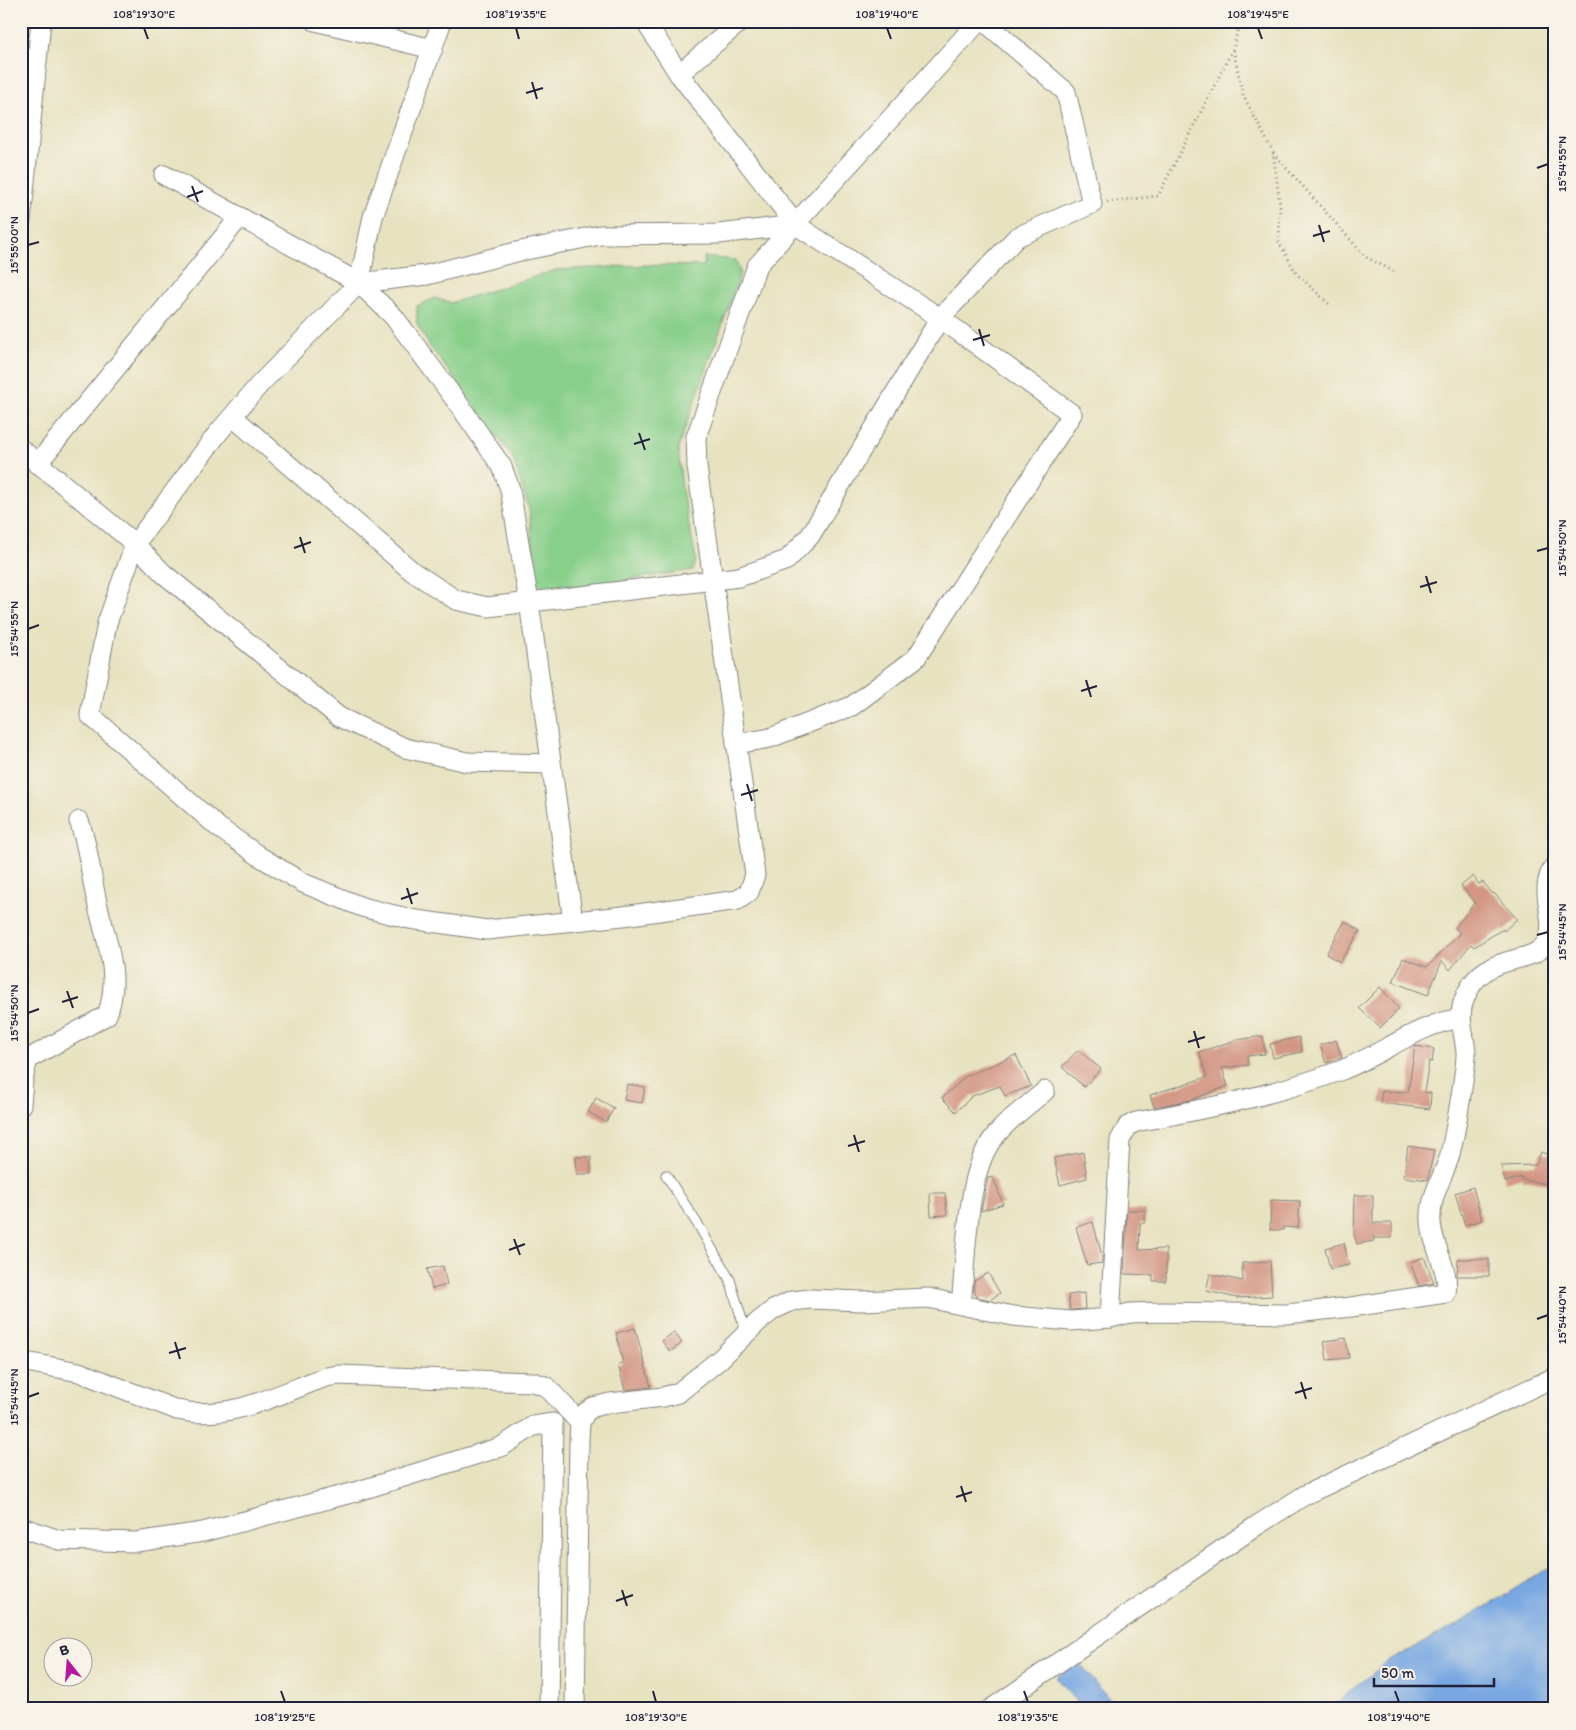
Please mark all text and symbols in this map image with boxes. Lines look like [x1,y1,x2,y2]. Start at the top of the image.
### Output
text: 108°19'30"E [113,7,175,21]
text: 108°19'35"E [486,7,547,21]
text: 108°19'40"E [856,7,919,21]
text: 108°19'45"E [1227,7,1289,21]
text: 15°54'55"N [1555,136,1569,192]
text: 15°55'00"N [7,216,21,274]
text: 15°54'50"N [1555,519,1569,577]
text: 15°54'55"N [7,601,21,657]
text: 15°54'45"N [1555,903,1569,961]
text: 15°54'50"N [7,984,21,1042]
text: 15°54'40"N [1555,1286,1569,1344]
text: 15°54'45"N [7,1368,21,1426]
north arrow [42,1638,92,1688]
text: B [58,1641,71,1659]
scale bar [1374,1655,1494,1687]
text: 50 m [1381,1664,1414,1682]
text: 108°19'25"E [255,1710,316,1724]
text: 108°19'30"E [625,1710,687,1724]
text: 108°19'35"E [998,1710,1059,1724]
text: 108°19'40"E [1368,1710,1431,1724]

